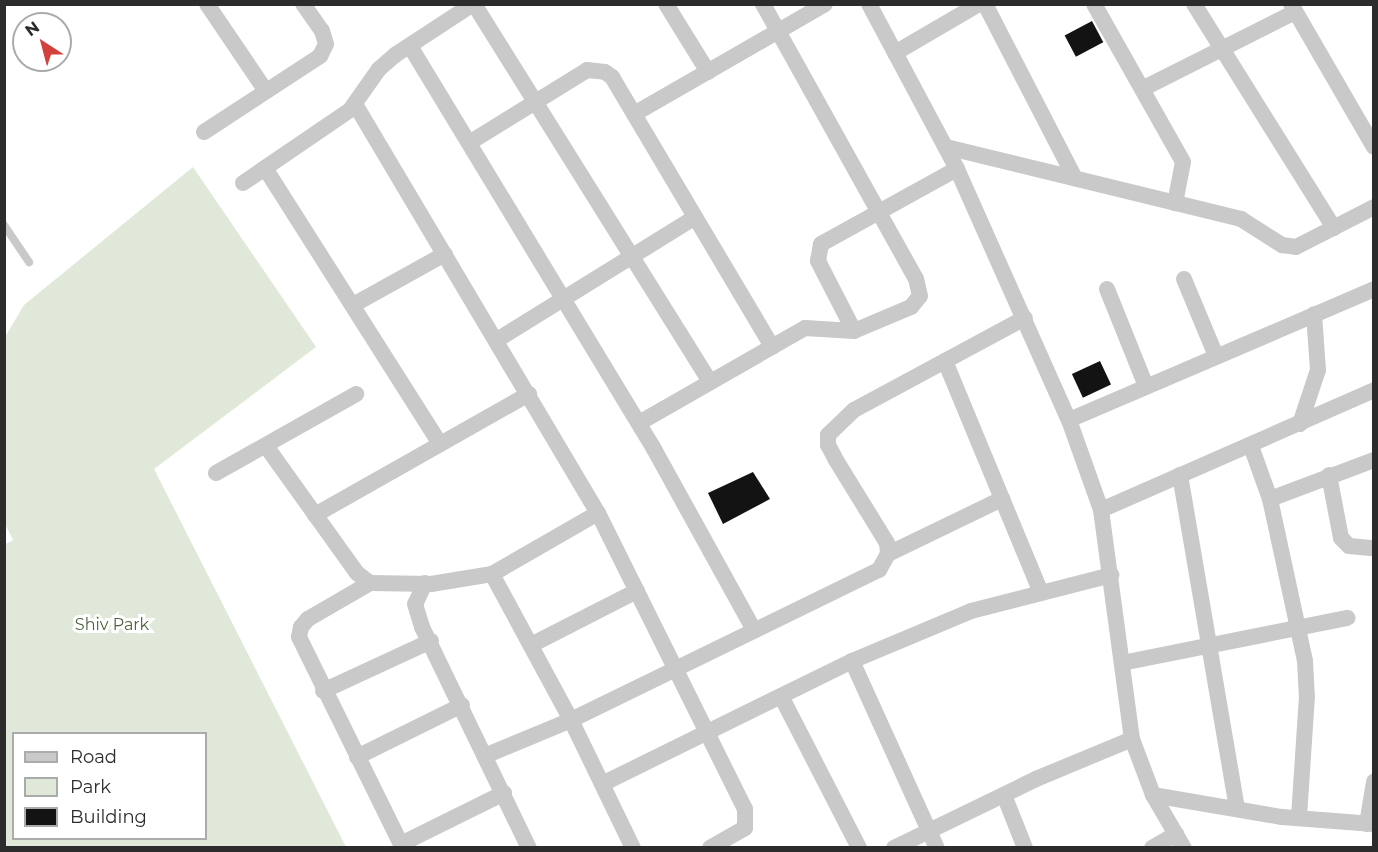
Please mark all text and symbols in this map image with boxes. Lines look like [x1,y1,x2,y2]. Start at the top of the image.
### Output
north arrow [12,12,72,72]
text: N [21,17,43,40]
park label: Shiv Park [75,615,149,635]
legend [12,732,207,840]
text: Road [70,746,117,768]
text: Park [70,776,111,798]
text: Building [70,806,147,828]

